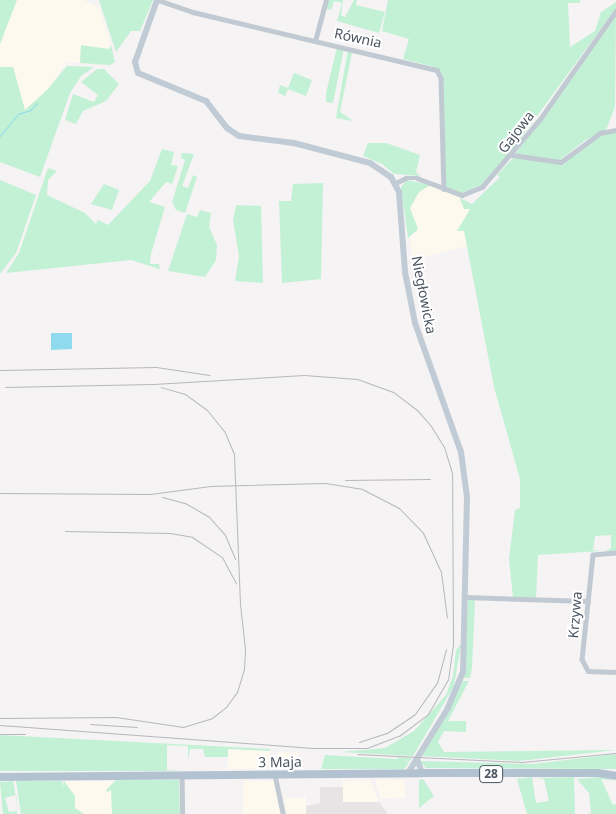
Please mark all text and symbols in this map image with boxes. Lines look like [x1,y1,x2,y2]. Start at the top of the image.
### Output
street label: Równia [333,25,383,51]
street label: Gajowa [494,108,538,156]
street label: Niegłowicka [408,255,440,335]
street label: Krzywa [565,591,585,639]
street label: 3 Maja [258,753,302,771]
road number: 28 [478,764,504,784]

